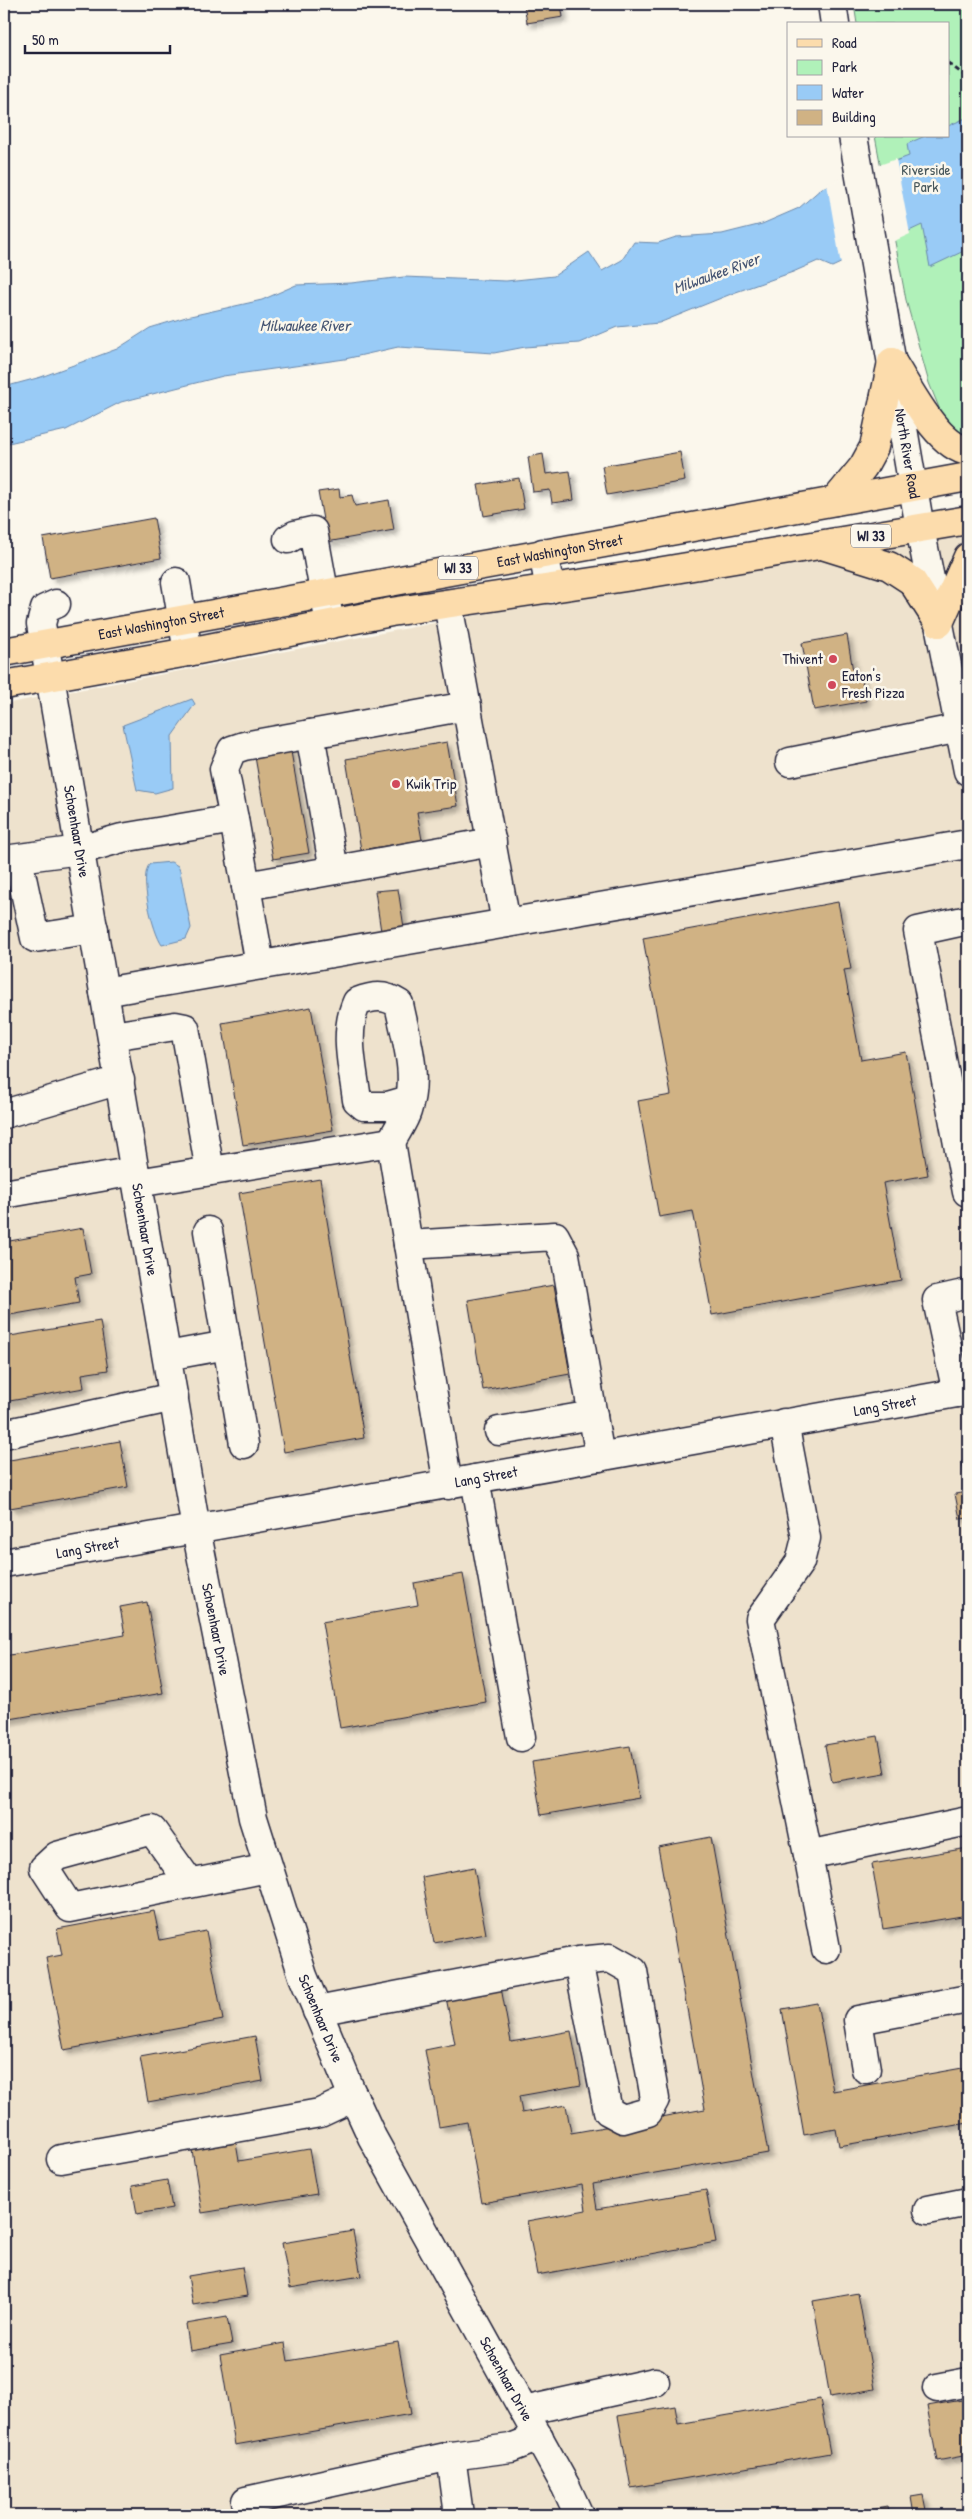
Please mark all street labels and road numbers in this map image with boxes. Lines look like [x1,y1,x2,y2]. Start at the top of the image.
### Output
street label: North River Road [890,407,926,500]
road number: WI 33 [851,524,891,548]
street label: East Washington Street [495,529,625,572]
road number: WI 33 [438,556,478,580]
street label: East Washington Street [97,601,227,645]
street label: Schoenhaar Drive [59,783,95,879]
street label: Schoenhaar Drive [127,1182,163,1277]
street label: Lang Street [852,1389,919,1421]
street label: Lang Street [453,1460,520,1492]
street label: Lang Street [55,1532,121,1563]
street label: Schoenhaar Drive [197,1581,236,1677]
street label: Schoenhaar Drive [293,1971,349,2065]
street label: Schoenhaar Drive [475,2333,538,2425]

